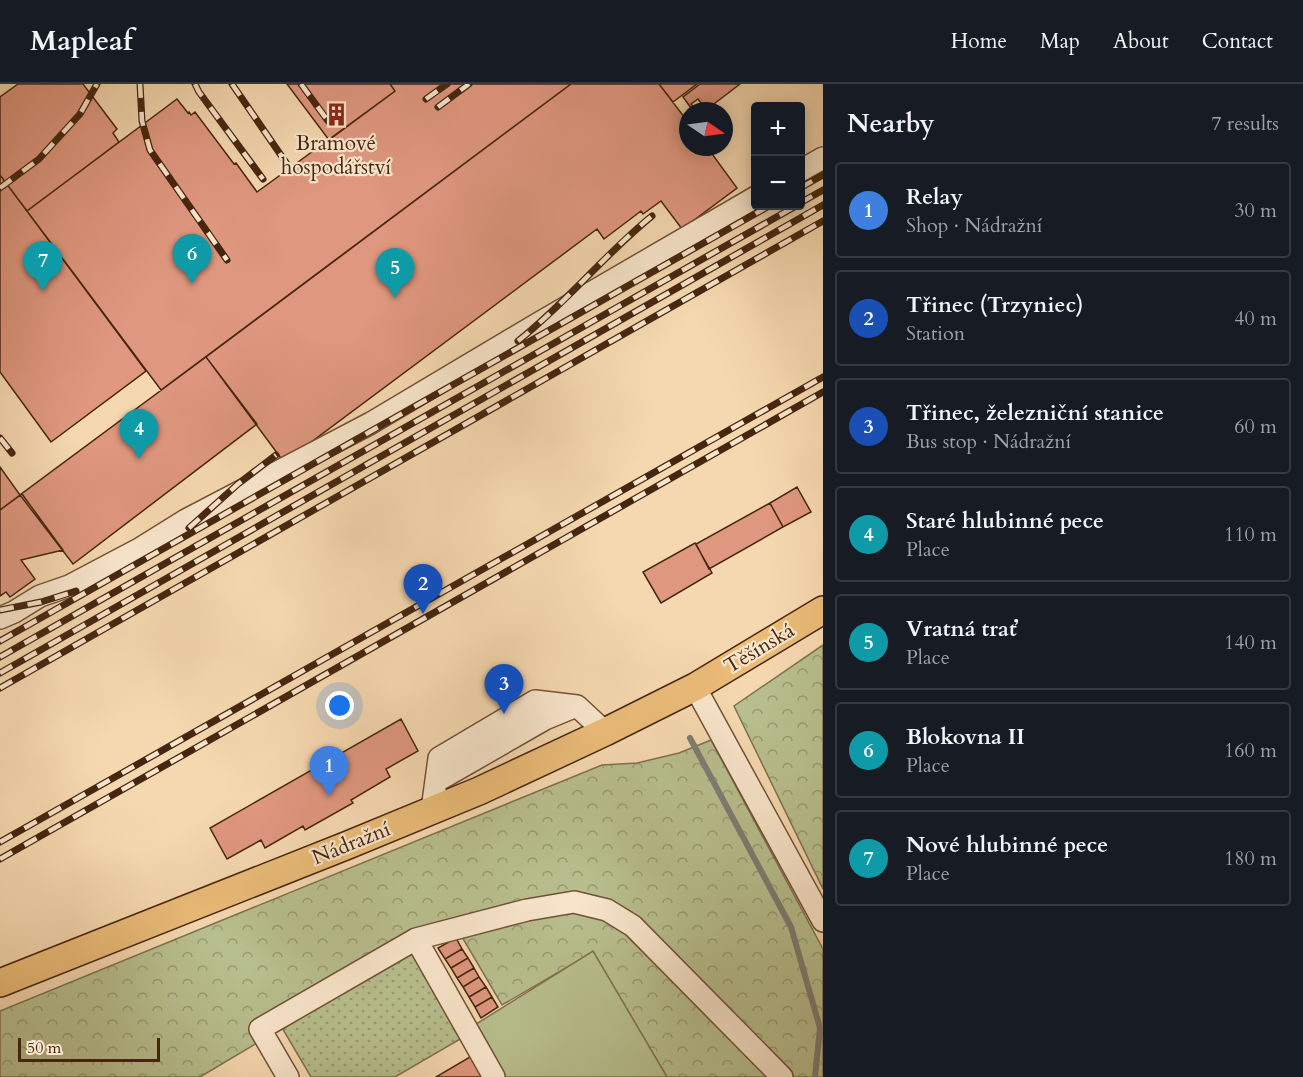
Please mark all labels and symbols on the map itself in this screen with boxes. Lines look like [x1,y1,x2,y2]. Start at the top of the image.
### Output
building icon: Bramové hospodářství [323,102,349,128]
north arrow [679,102,733,156]
place label: Bramové hospodářství [281,129,391,182]
pin: 6 [172,234,212,284]
pin: 7 [24,242,63,291]
pin: 5 [376,248,414,298]
pin: 4 [120,410,158,459]
pin: 2 [404,564,442,614]
street label: Těšínská [719,616,800,681]
pin: 3 [484,664,524,714]
your location [325,691,354,720]
pin: 1 [310,746,348,796]
street label: Nádražní [308,815,395,872]
scale bar [18,1035,160,1062]

